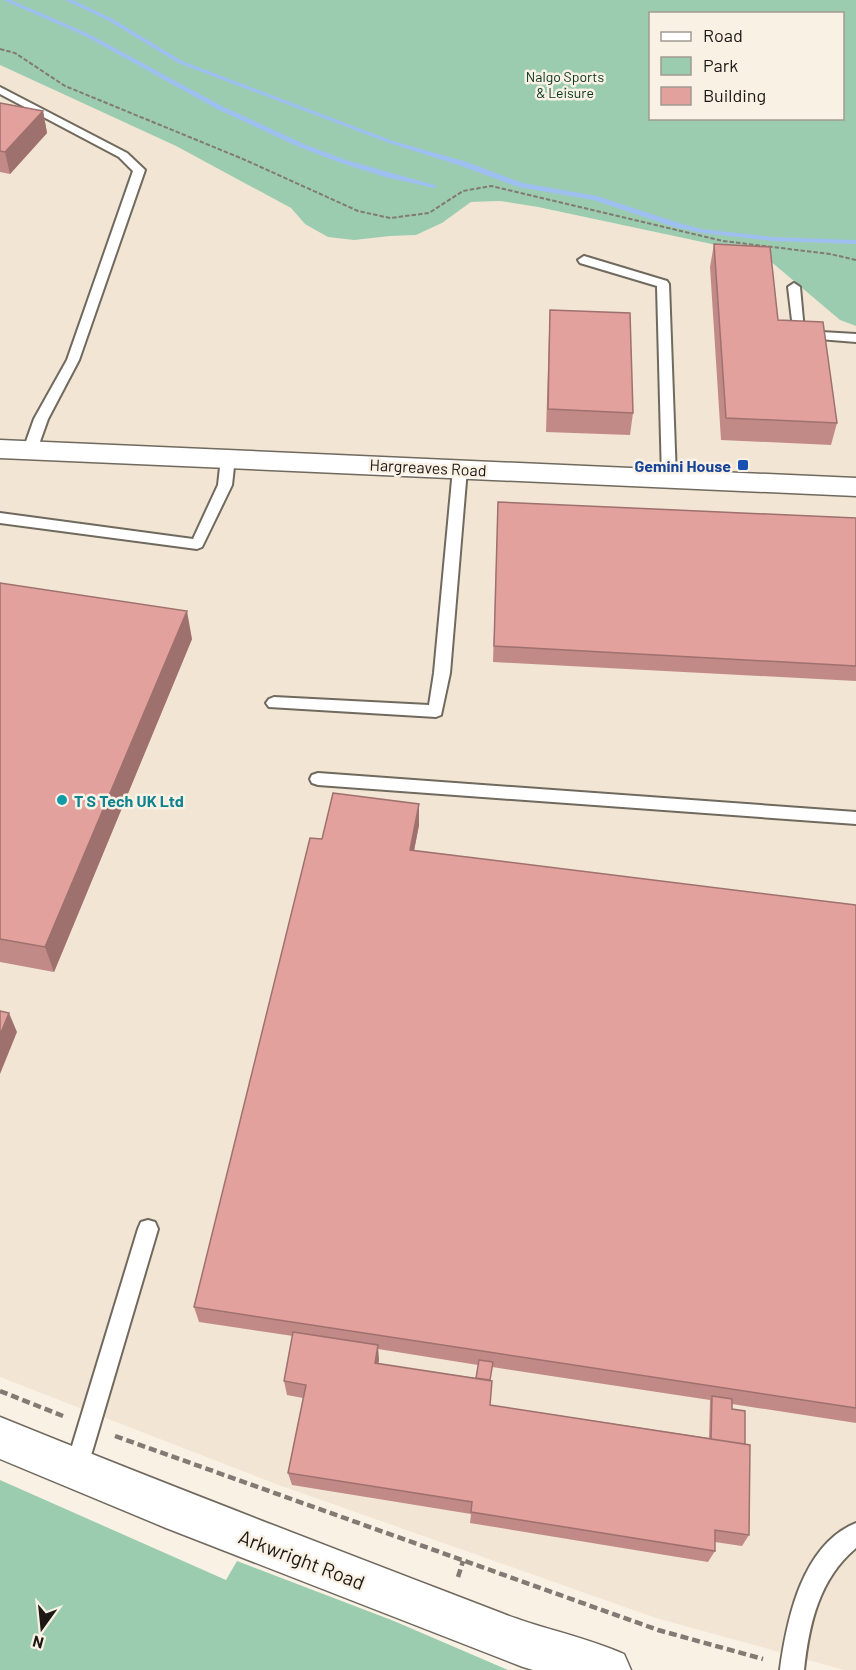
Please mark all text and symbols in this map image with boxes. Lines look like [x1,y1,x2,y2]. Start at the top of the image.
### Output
legend [649,12,844,120]
text: Road [703,24,743,46]
text: Park [703,54,738,76]
park label: Nalgo Sports & Leisure [526,68,604,101]
text: Building [703,84,766,106]
street label: Hargreaves Road [369,454,487,480]
place label: Gemini House [635,456,731,475]
marker: Gemini House [736,458,750,472]
place label: T S Tech UK Ltd [74,791,184,810]
marker: T S Tech UK Ltd [55,793,69,807]
street label: Arkwright Road [236,1524,368,1594]
north arrow [12,1598,72,1658]
text: N [30,1632,46,1654]

